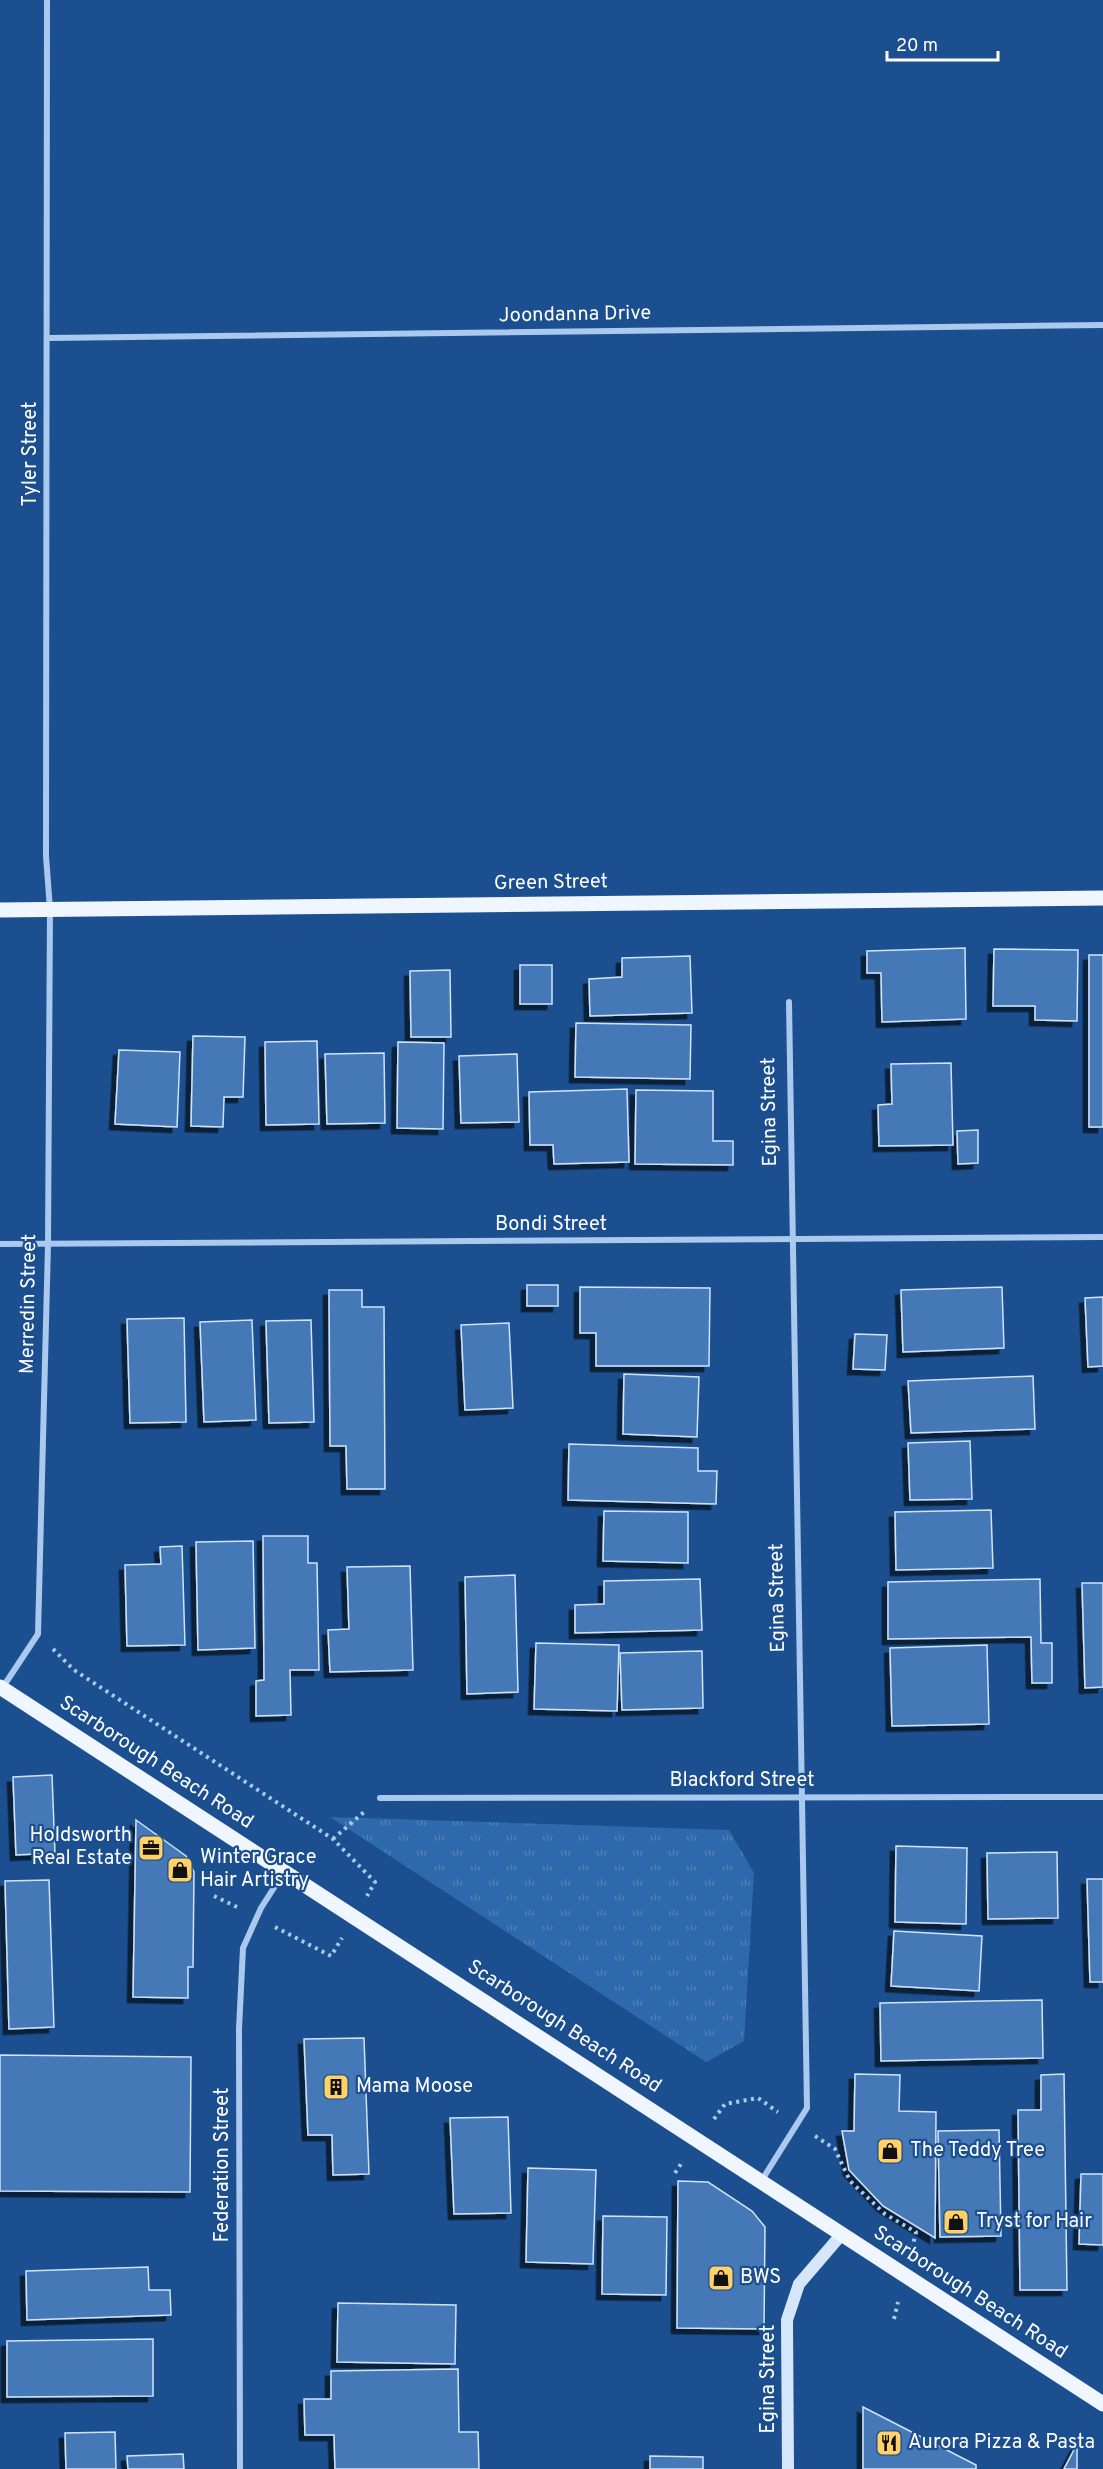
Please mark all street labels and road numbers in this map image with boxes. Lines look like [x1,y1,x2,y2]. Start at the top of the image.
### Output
street label: Joondanna Drive [499,301,651,329]
street label: Tyler Street [18,401,44,507]
street label: Green Street [494,869,608,897]
street label: Egina Street [756,1057,784,1167]
street label: Bondi Street [495,1212,607,1238]
street label: Merredin Street [15,1234,43,1374]
street label: Egina Street [764,1543,792,1653]
street label: Scarborough Beach Road [54,1690,258,1836]
street label: Blackford Street [669,1768,815,1794]
street label: Scarborough Beach Road [462,1954,666,2100]
street label: Federation Street [210,2088,236,2242]
street label: Scarborough Beach Road [868,2220,1072,2366]
street label: Egina Street [756,2324,782,2434]

